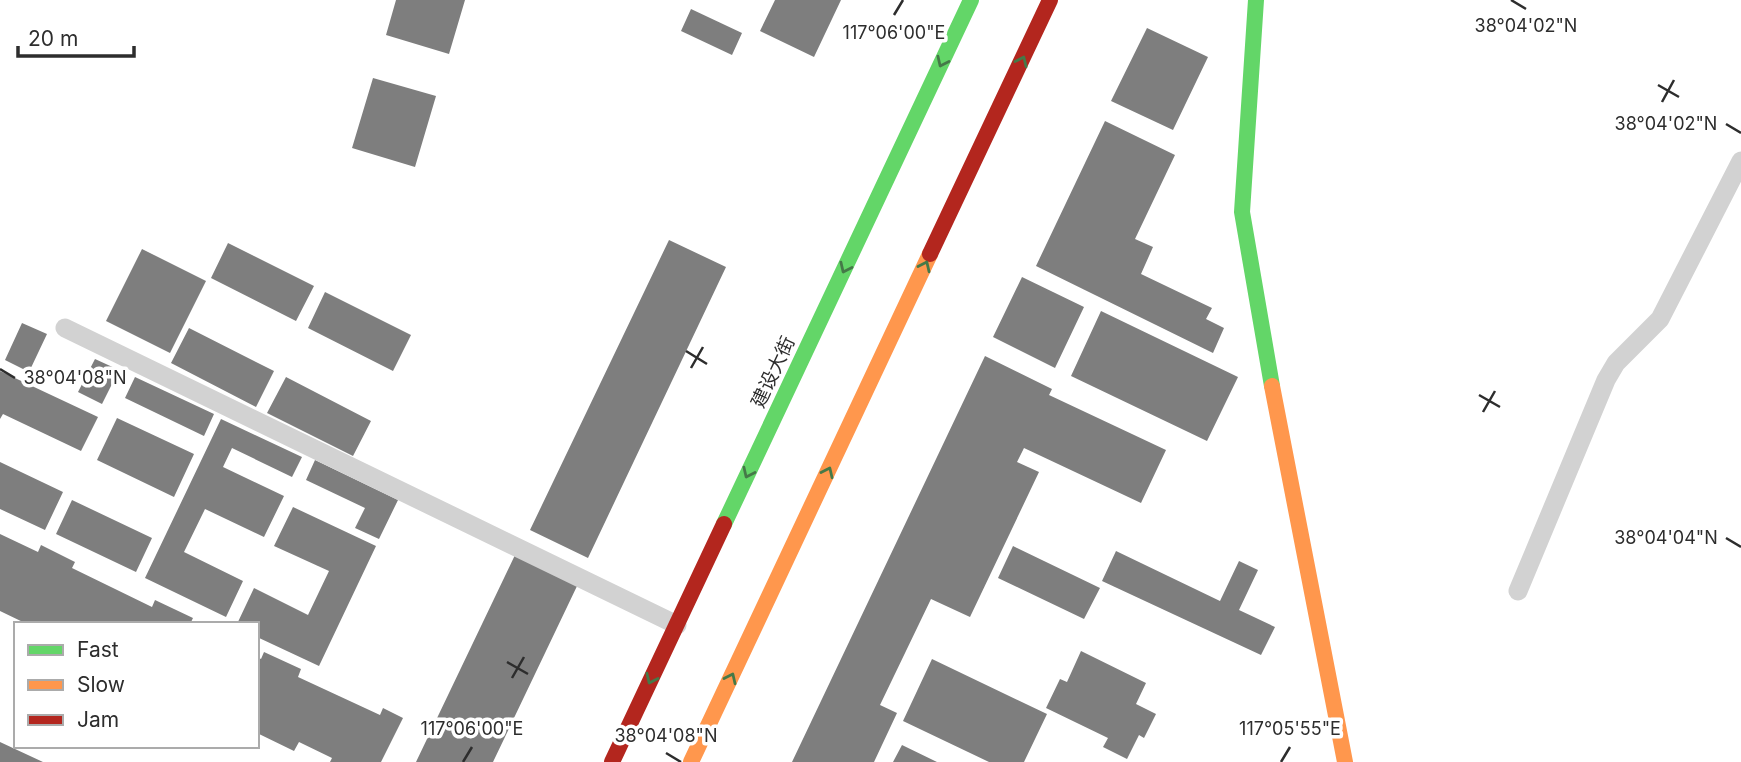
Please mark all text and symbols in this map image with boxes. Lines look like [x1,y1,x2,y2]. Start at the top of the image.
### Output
scale bar [18,14,133,58]
text: 38°04'02"N [1475,15,1577,36]
text: 117°06'00"E [843,22,945,43]
text: 20 m [28,26,78,51]
one-way arrow [936,55,950,67]
one-way arrow [1013,56,1027,68]
text: 38°04'02"N [1615,113,1717,134]
one-way arrow [839,260,853,273]
one-way arrow [916,261,930,274]
street label: 建设大街 [747,333,799,411]
text: 38°04'08"N [23,367,127,388]
one-way arrow [742,466,756,478]
one-way arrow [820,467,834,479]
text: 38°04'04"N [1614,527,1718,548]
legend [14,622,259,748]
text: Fast [77,637,119,662]
text: Slow [77,672,125,697]
one-way arrow [645,672,659,684]
one-way arrow [723,673,737,685]
text: Jam [77,707,119,732]
text: 117°06'00"E [421,718,523,739]
text: 117°05'55"E [1239,718,1341,739]
text: 38°04'08"N [614,725,718,746]

